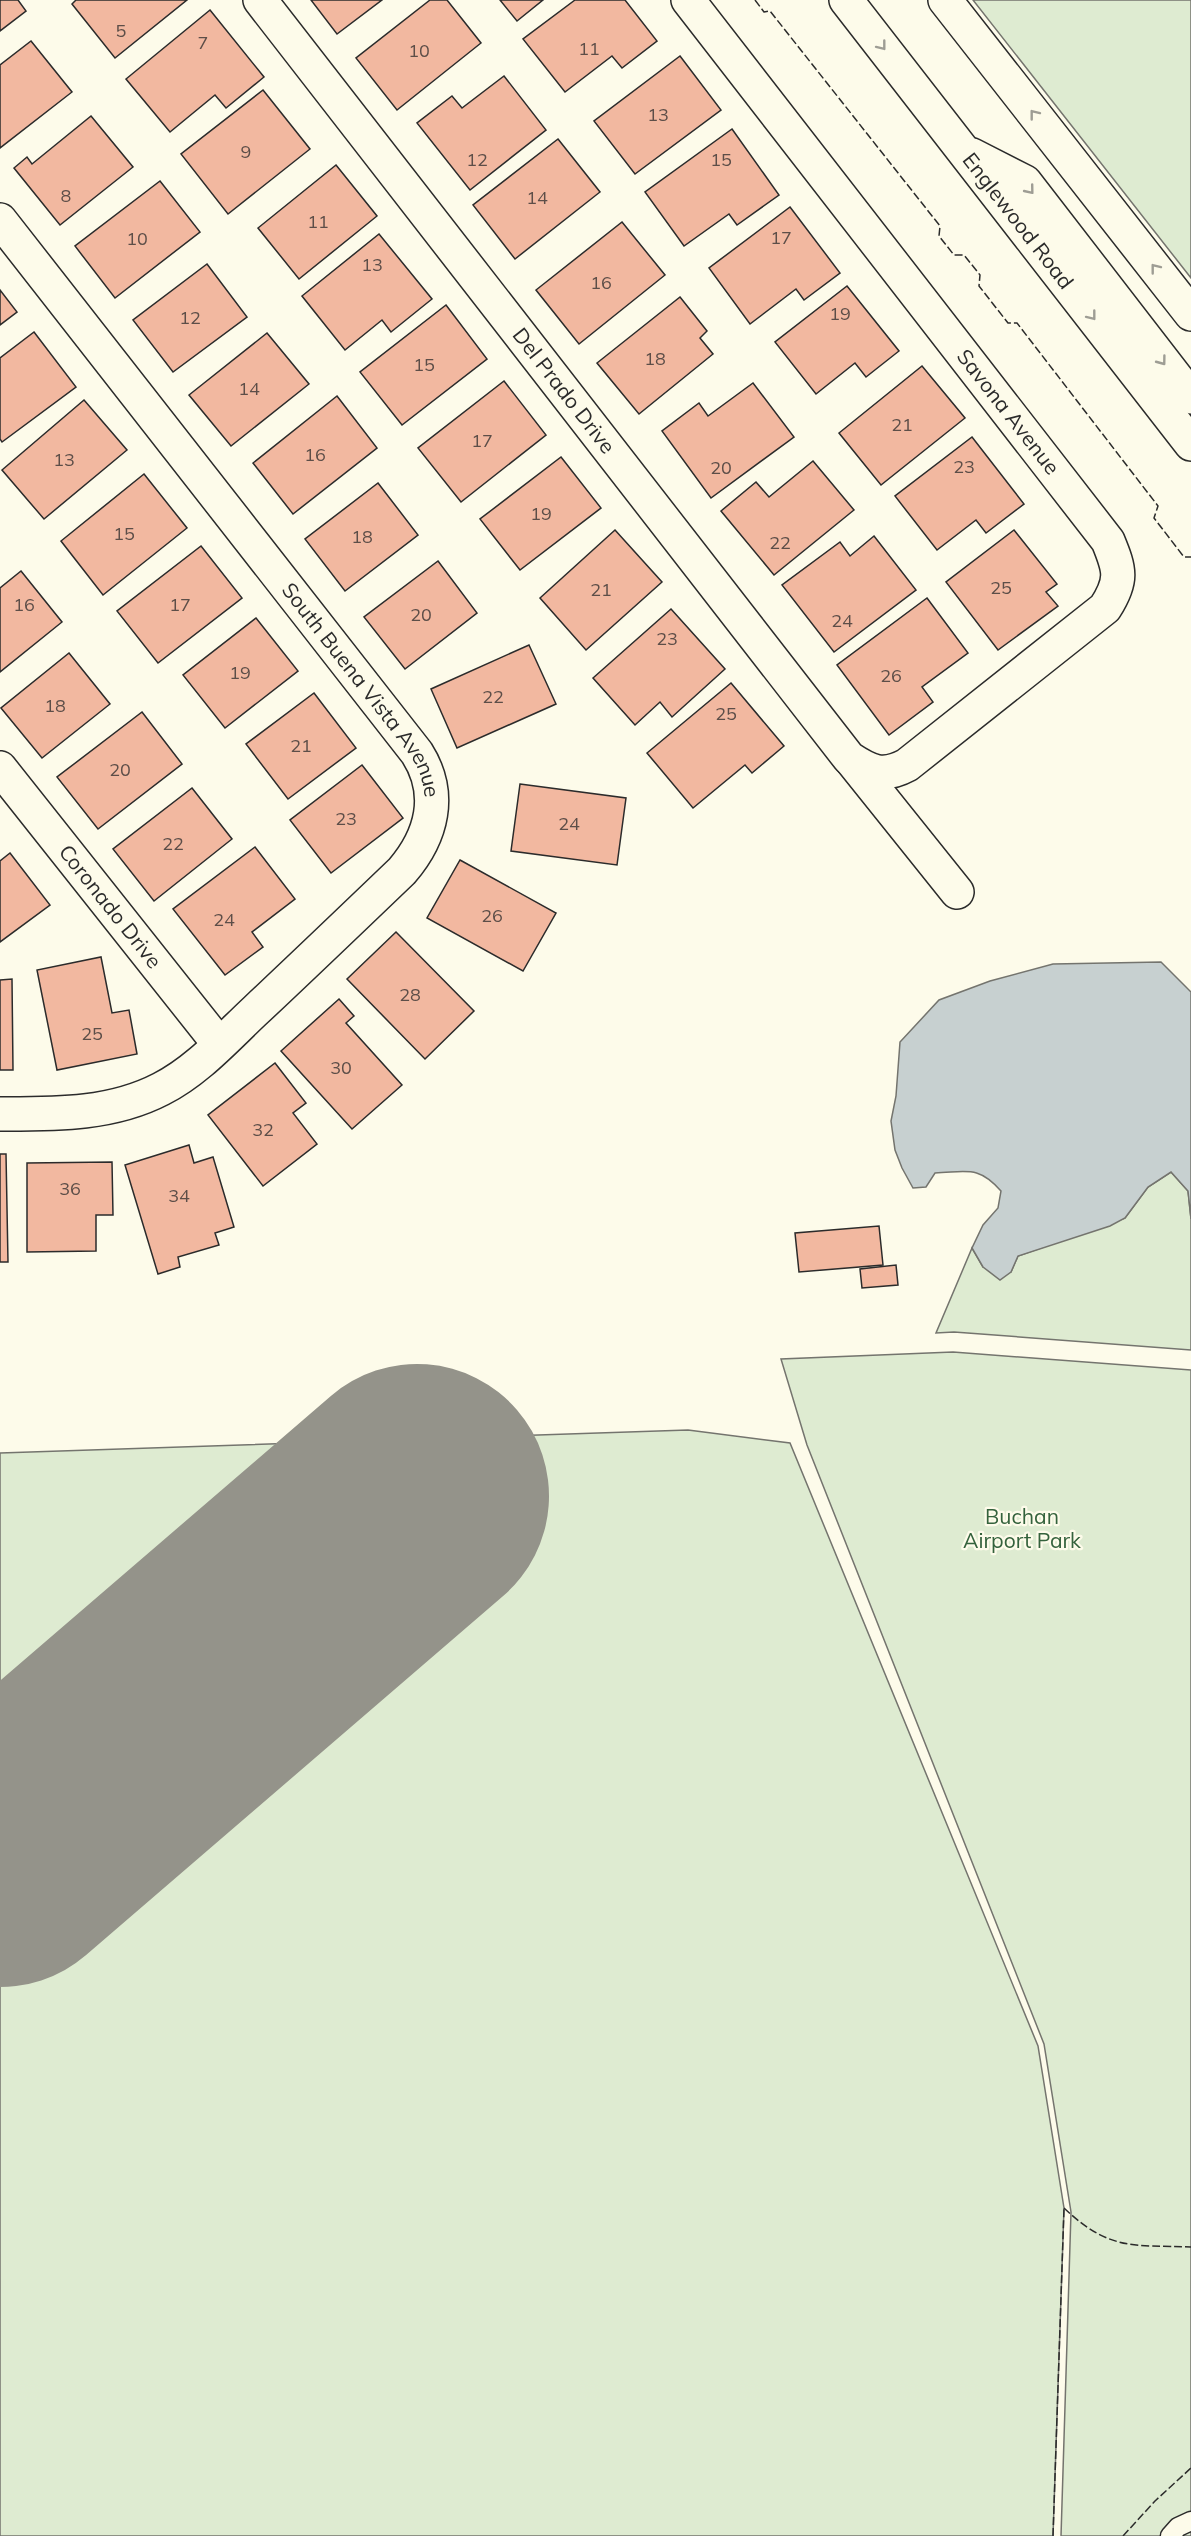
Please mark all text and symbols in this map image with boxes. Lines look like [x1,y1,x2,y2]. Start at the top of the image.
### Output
house number: 5 [116,19,127,42]
house number: 7 [198,31,208,54]
house number: 11 [578,37,600,60]
house number: 10 [408,39,430,62]
one-way arrow [874,39,885,50]
house number: 13 [647,103,669,126]
one-way arrow [1031,110,1042,121]
house number: 9 [241,140,251,163]
street label: Englewood Road [958,147,1080,294]
house number: 12 [466,148,488,171]
house number: 15 [710,148,732,171]
one-way arrow [1023,183,1034,194]
house number: 8 [61,184,71,207]
house number: 14 [526,186,548,209]
house number: 11 [307,210,329,233]
house number: 17 [770,226,792,249]
house number: 10 [126,227,148,250]
house number: 13 [361,253,383,276]
one-way arrow [1151,263,1162,274]
house number: 16 [590,271,612,294]
house number: 19 [829,302,851,325]
house number: 12 [179,306,201,329]
one-way arrow [1084,310,1095,321]
street label: Del Prado Drive [508,322,621,458]
street label: Savona Avenue [952,343,1066,479]
house number: 18 [644,347,666,370]
house number: 15 [413,353,435,376]
one-way arrow [1155,354,1166,365]
house number: 14 [238,377,260,400]
house number: 21 [891,413,913,436]
house number: 17 [471,429,493,452]
house number: 16 [304,443,326,466]
house number: 13 [53,448,75,471]
house number: 23 [953,455,975,478]
house number: 20 [710,456,732,479]
house number: 19 [530,502,552,525]
house number: 15 [113,522,135,545]
house number: 18 [351,525,373,548]
house number: 22 [769,531,791,554]
house number: 25 [990,576,1012,599]
street label: South Buena Vista Avenue [277,577,446,798]
house number: 21 [590,578,612,601]
house number: 16 [13,593,35,616]
house number: 17 [169,593,191,616]
house number: 20 [410,603,432,626]
house number: 24 [831,609,853,632]
house number: 23 [656,627,678,650]
house number: 19 [229,661,251,684]
house number: 26 [880,664,902,687]
house number: 22 [482,685,504,708]
house number: 18 [44,694,66,717]
house number: 25 [715,702,737,725]
house number: 21 [290,734,312,757]
house number: 20 [109,758,131,781]
house number: 23 [335,807,357,830]
house number: 24 [558,812,580,835]
house number: 22 [162,832,184,855]
street label: Coronado Drive [54,839,168,973]
house number: 26 [481,904,503,927]
house number: 24 [213,908,235,931]
house number: 28 [399,983,421,1006]
house number: 25 [81,1022,103,1045]
house number: 30 [330,1056,352,1079]
house number: 32 [252,1118,274,1141]
house number: 36 [59,1177,81,1200]
house number: 34 [168,1184,190,1207]
park label: Buchan Airport Park [963,1503,1081,1553]

